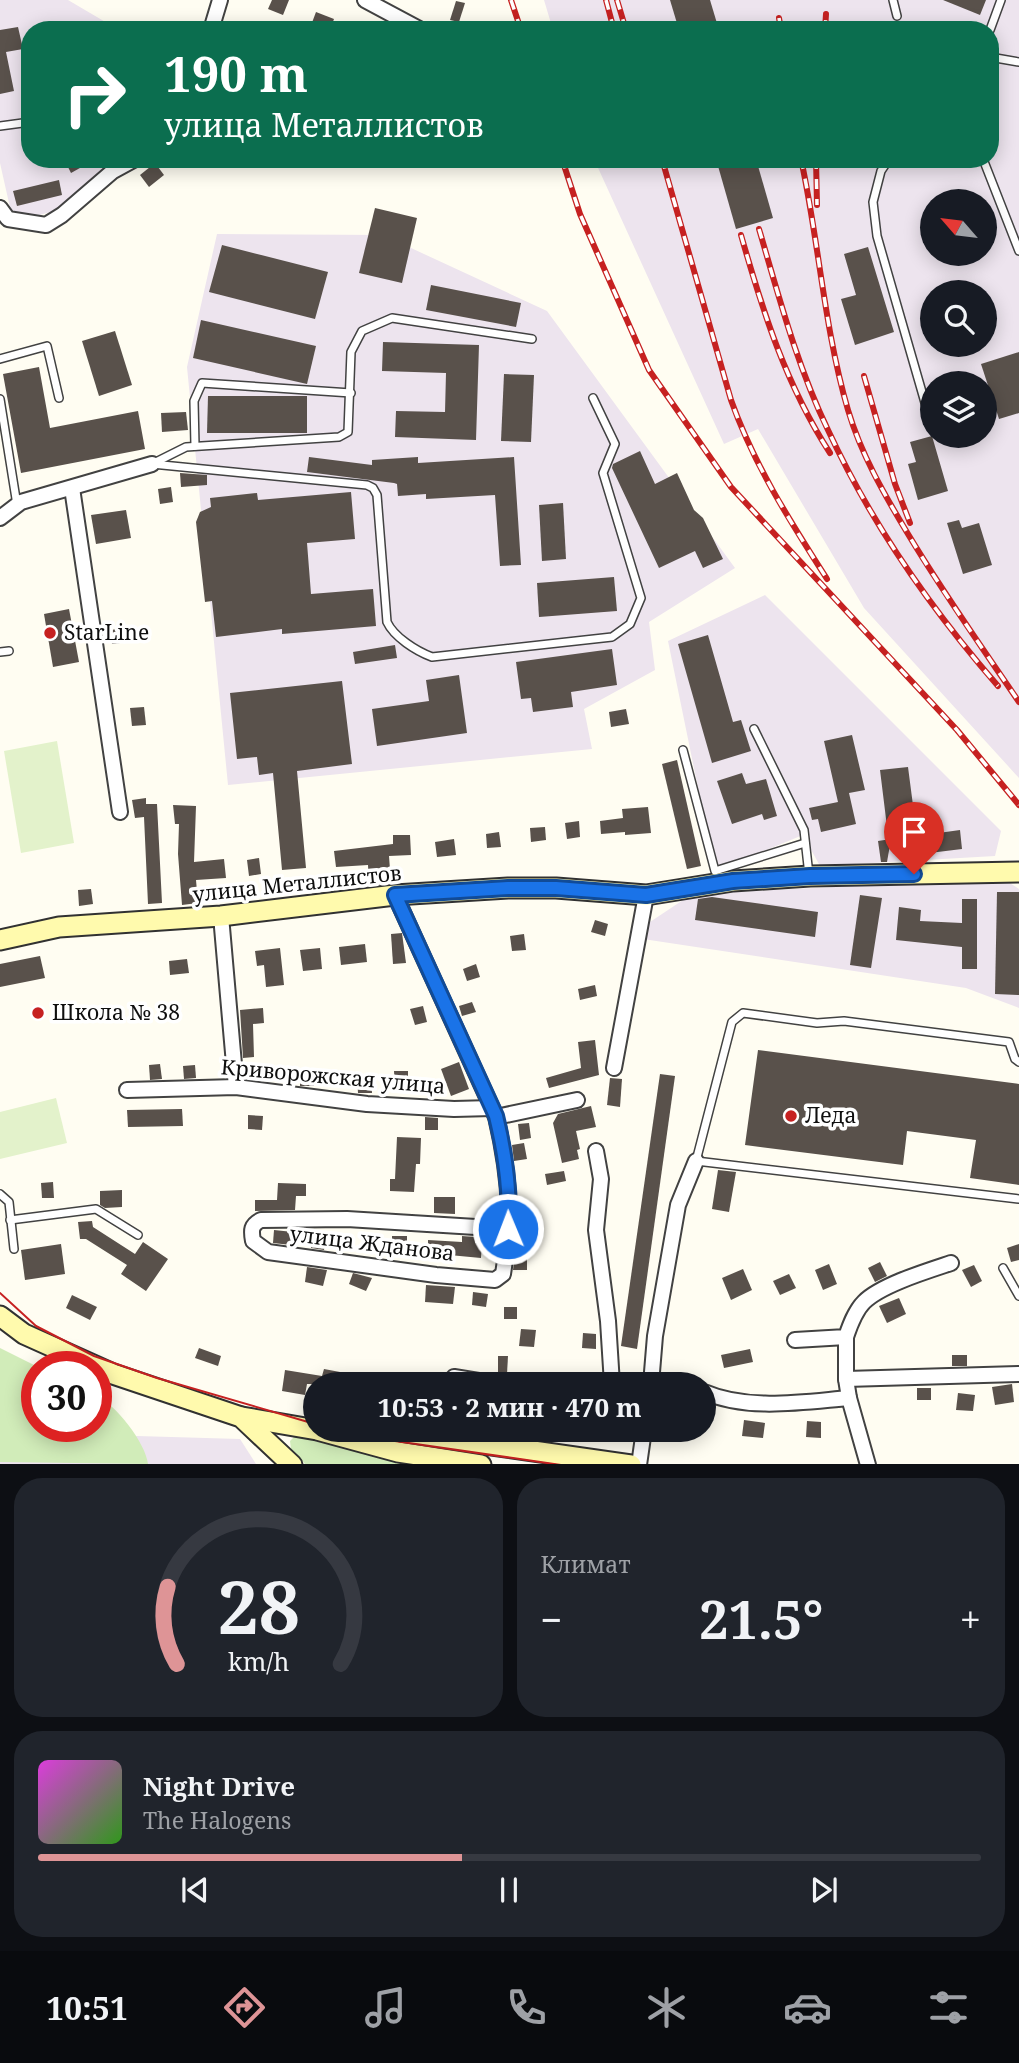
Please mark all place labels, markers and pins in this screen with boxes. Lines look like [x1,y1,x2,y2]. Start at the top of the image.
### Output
place label: StarLine [64,618,149,646]
marker: StarLine [42,625,58,641]
pin [884,802,944,874]
place label: Школа № 38 [52,998,180,1026]
marker: Школа № 38 [30,1005,46,1021]
place label: Леда [805,1101,857,1129]
marker: Леда [783,1108,799,1124]

